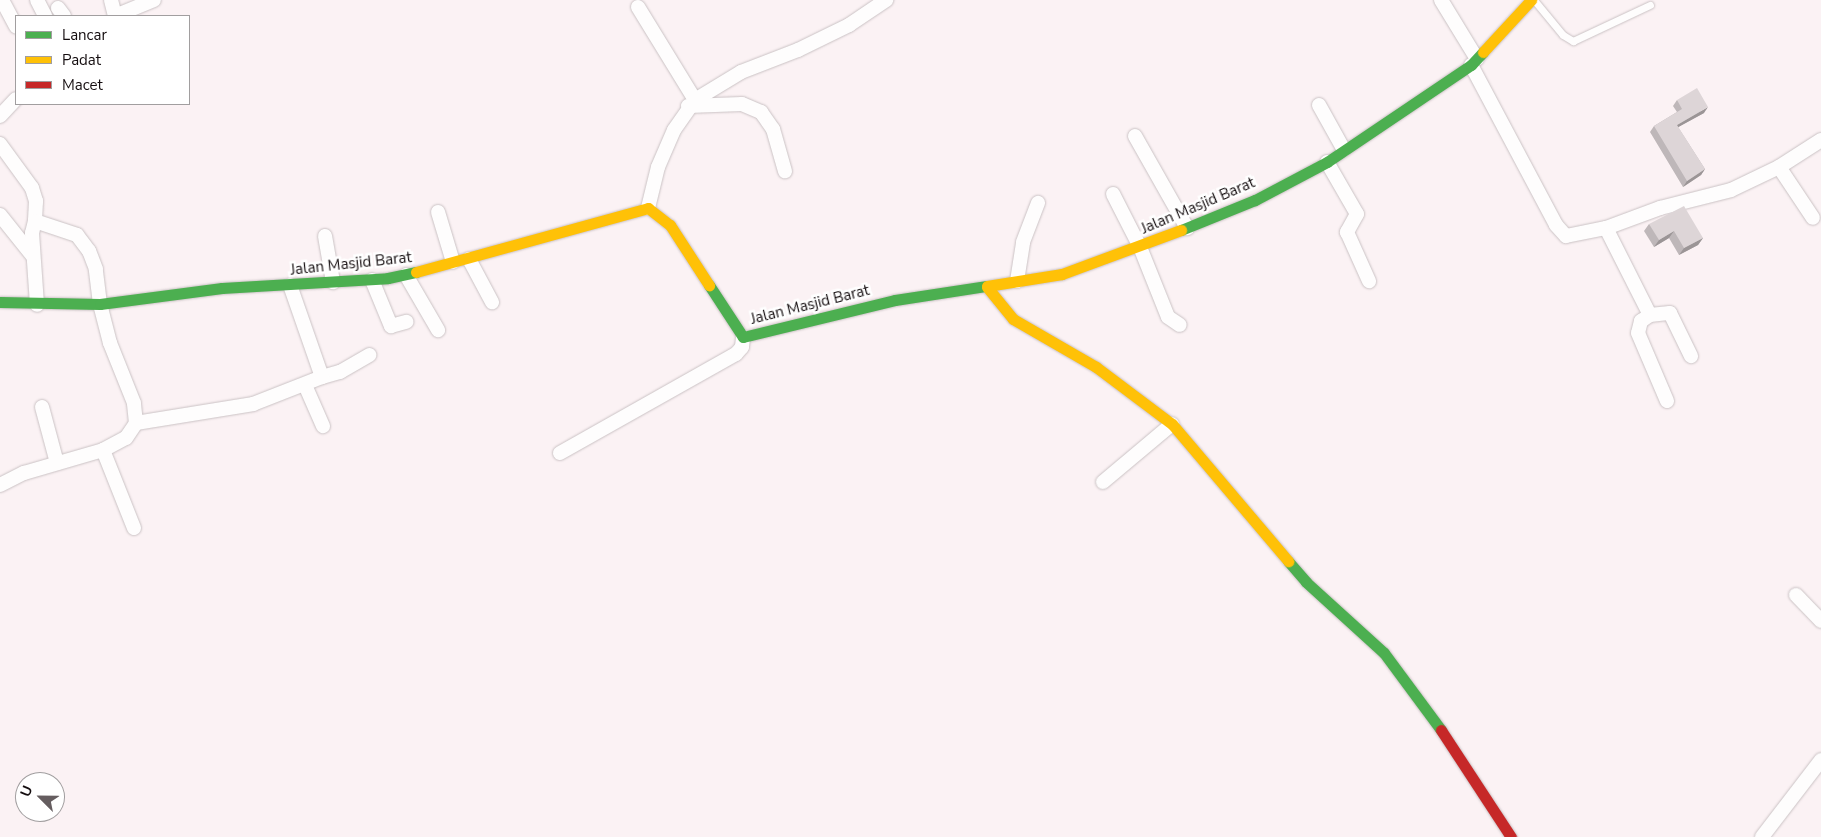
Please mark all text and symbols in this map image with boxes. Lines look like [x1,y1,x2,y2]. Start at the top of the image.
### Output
legend [15,15,190,105]
text: Lancar [62,25,107,45]
text: Padat [62,50,101,70]
text: Macet [62,75,103,95]
street label: Jalan Masjid Barat [1138,174,1258,238]
street label: Jalan Masjid Barat [290,249,412,279]
street label: Jalan Masjid Barat [749,282,871,328]
north arrow [15,772,65,822]
text: U [16,783,37,800]

